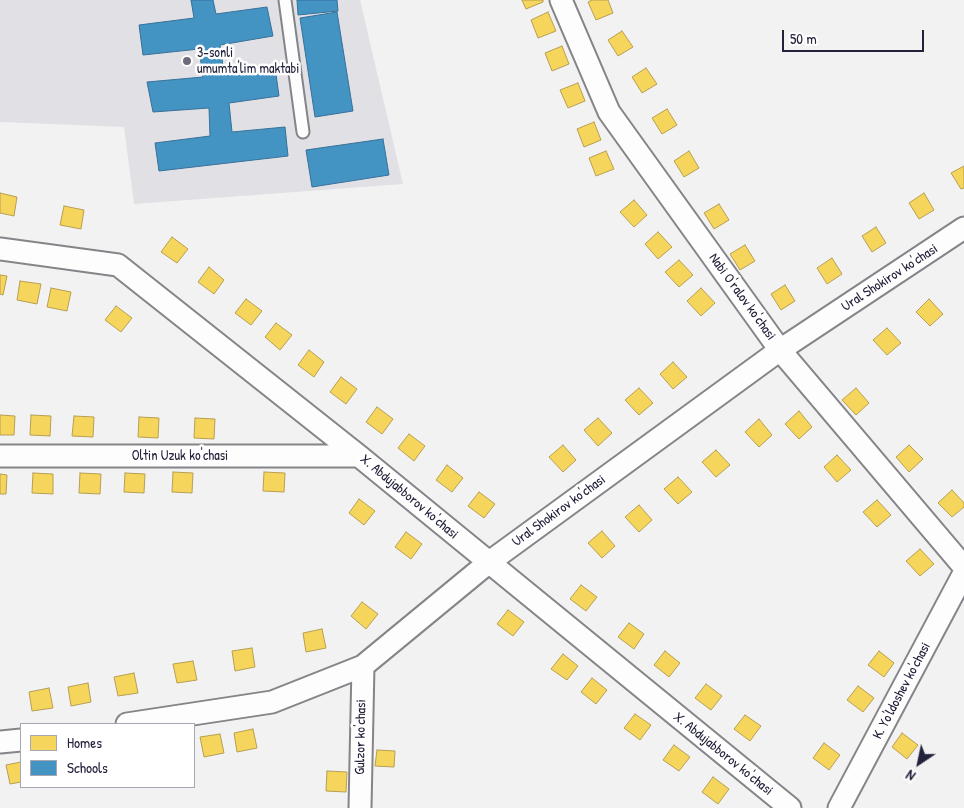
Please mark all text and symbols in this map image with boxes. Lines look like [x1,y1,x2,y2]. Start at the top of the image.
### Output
scale bar [784,20,926,52]
text: 50 m [790,28,817,49]
place label: 3-sonli umumta'lim maktabi [197,45,299,78]
marker: 3-sonli umumta'lim maktabi [181,55,193,67]
street label: Ural Shokirov ko'chasi [839,241,941,315]
street label: Nabi O'ralov ko'chasi [705,250,779,344]
street label: Oltin Uzuk ko'chasi [132,448,228,464]
street label: X. Abdujabborov ko'chasi [356,451,462,543]
street label: Ural Shokirov ko'chasi [509,471,609,551]
street label: K. Yo'ldoshev ko'chasi [869,640,935,742]
street label: Gulzor ko'chasi [352,699,370,775]
street label: X. Abdujabborov ko'chasi [670,709,776,799]
legend [20,723,195,788]
text: Homes [67,732,102,753]
north arrow [894,738,944,788]
text: Schools [67,757,108,778]
text: N [902,766,919,786]

